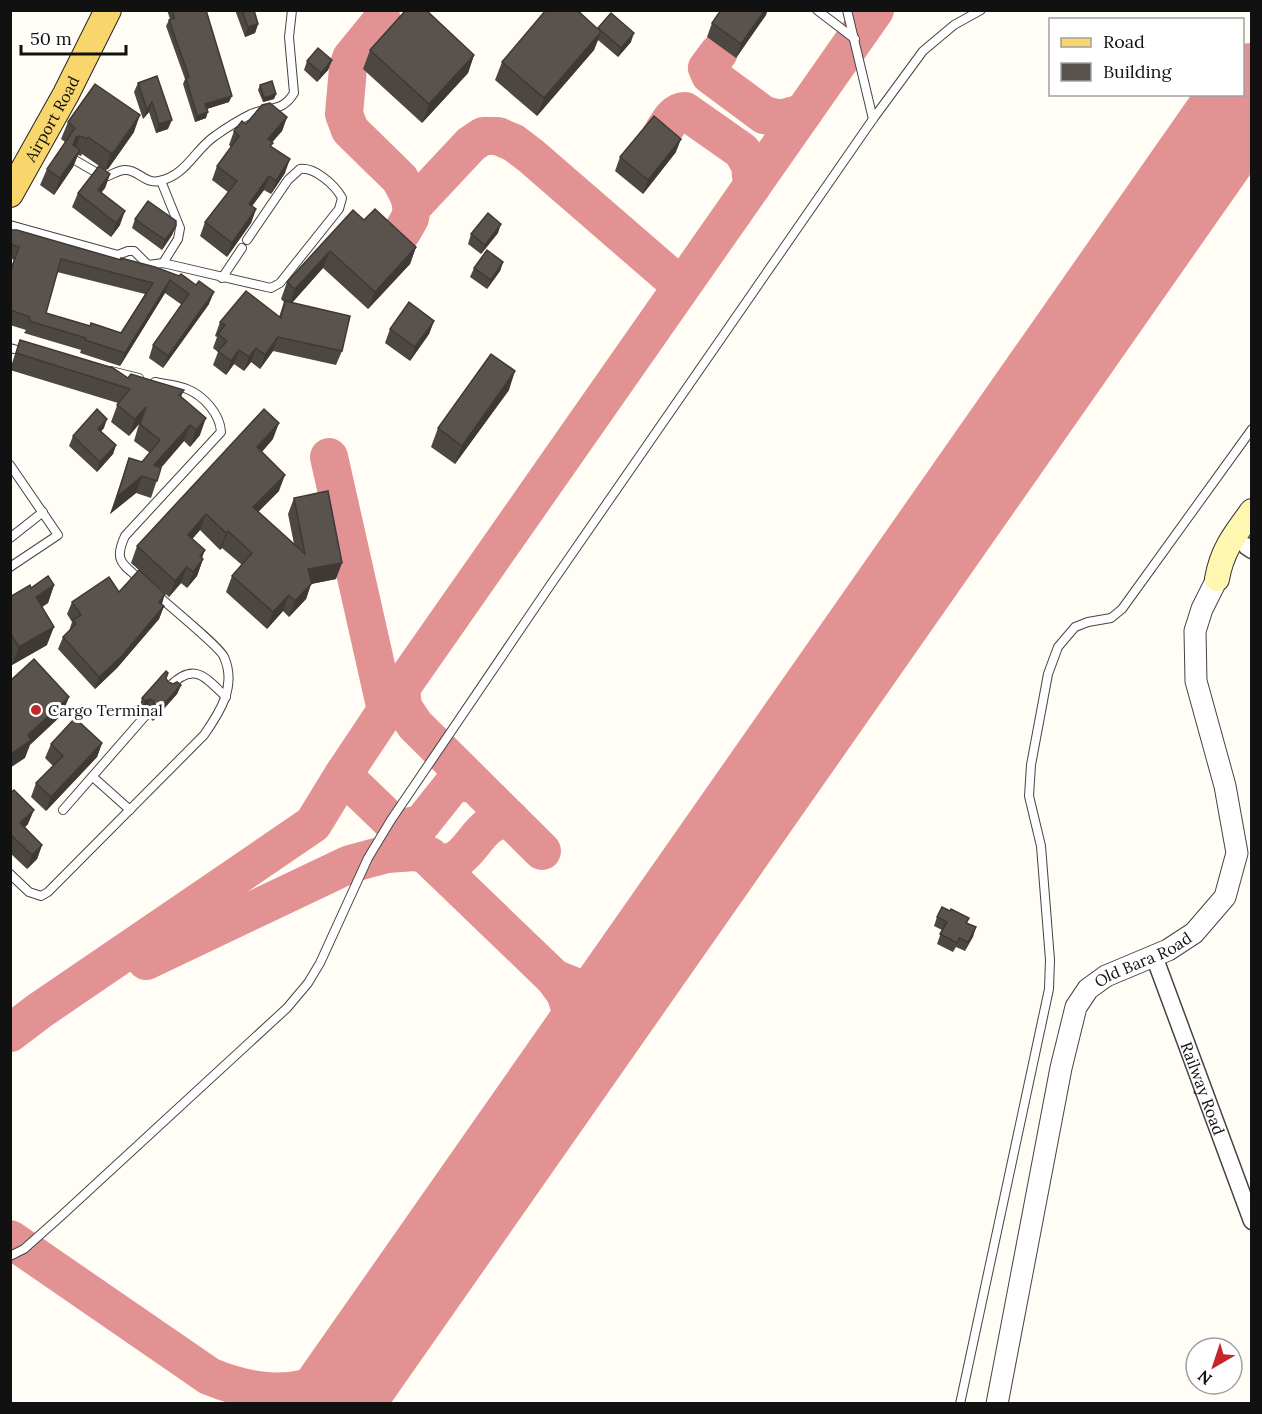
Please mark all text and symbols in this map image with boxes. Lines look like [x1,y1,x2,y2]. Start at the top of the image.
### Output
scale bar [21,18,126,56]
legend [1049,18,1244,96]
text: 50 m [30,27,72,50]
text: Road [1103,30,1145,53]
text: Building [1103,60,1173,83]
street label: Airport Road [20,72,84,166]
place label: Cargo Terminal [48,700,163,720]
marker: Cargo Terminal [29,703,43,717]
street label: Old Bara Road [1090,927,1195,991]
street label: Railway Road [1177,1039,1229,1138]
north arrow [1184,1336,1244,1396]
text: N [1193,1366,1216,1389]

